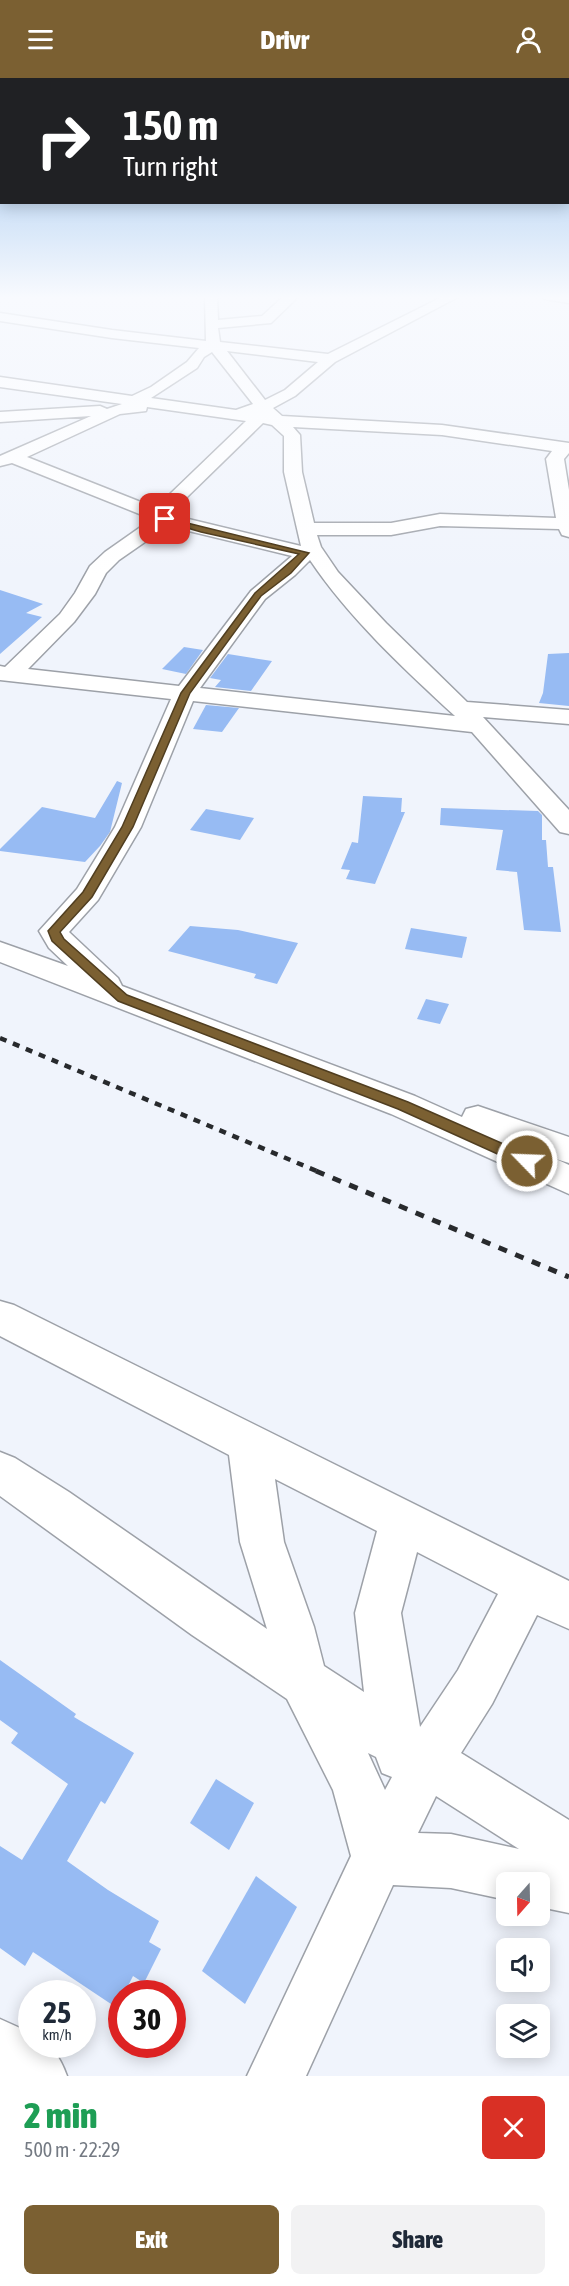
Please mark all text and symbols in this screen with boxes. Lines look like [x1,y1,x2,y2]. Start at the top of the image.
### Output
icon: menu [24,23,57,56]
icon: person [512,23,545,56]
text: Drivr [260,24,309,55]
text: 150 m [123,101,218,149]
icon: right [24,102,102,180]
text: Turn right [123,151,218,182]
pin [139,493,190,544]
icon: arrive [148,502,181,535]
position arrow [495,1129,559,1193]
north arrow [496,1872,550,1926]
map controls [496,1872,550,2058]
button: sound [496,1938,550,1992]
speed limit sign: 30 [108,1980,186,2058]
text: 25 [43,1995,71,2029]
button: layers [496,2004,550,2058]
text: km/h [42,2026,72,2043]
text: 2 min [24,2094,98,2136]
button: close [482,2096,545,2159]
text: 500 m · 22:29 [24,2138,120,2161]
button: Exit [24,2205,279,2274]
button: Share [291,2205,545,2274]

